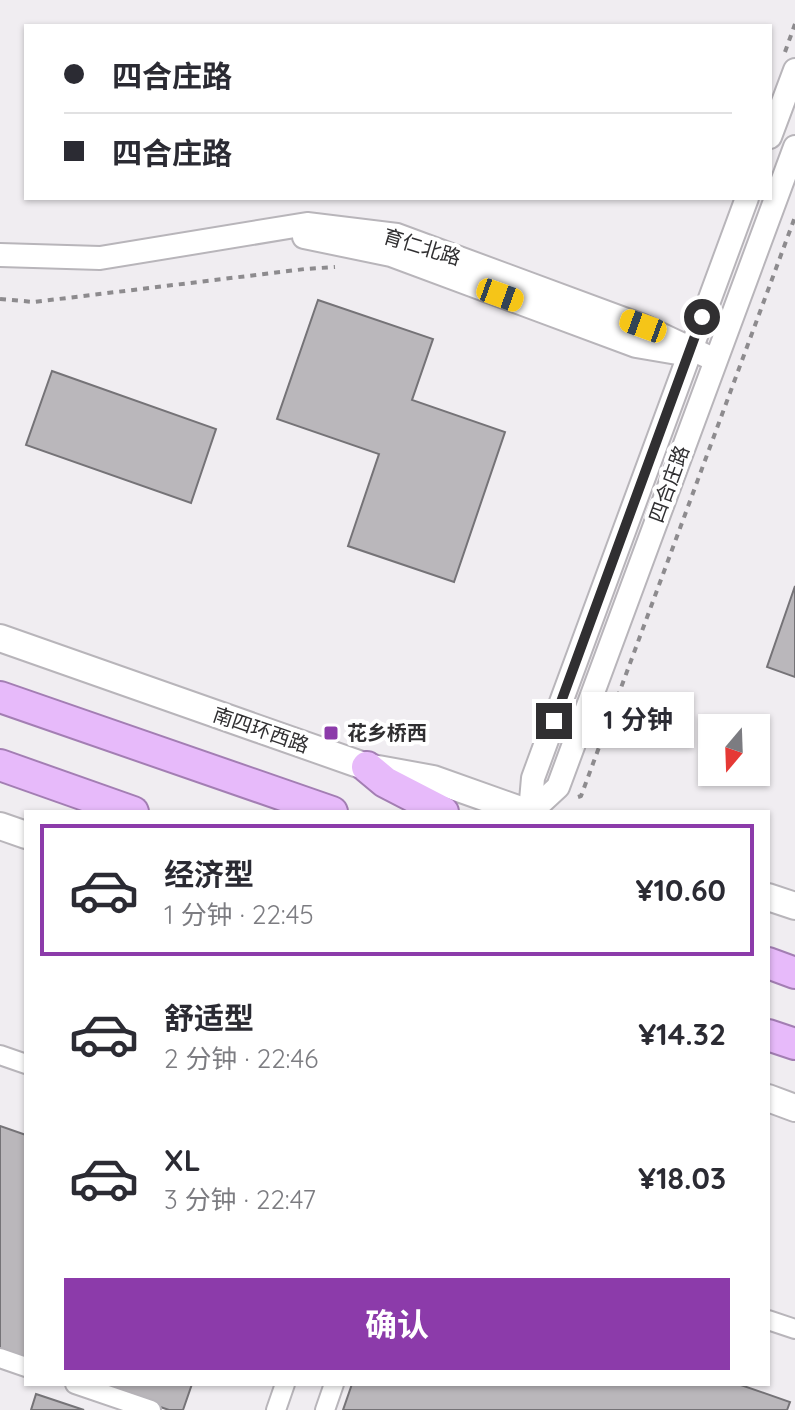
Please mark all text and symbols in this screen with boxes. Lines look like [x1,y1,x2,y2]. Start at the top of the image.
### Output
text: 四合庄路 [112,57,232,95]
text: 四合庄路 [112,134,232,172]
street label: 育仁北路 [380,223,464,270]
car [473,276,527,314]
route start [684,299,720,335]
car [616,307,670,345]
street label: 四合庄路 [643,442,694,526]
callout: 1 分钟 [582,693,694,749]
street label: 南四环西路 [210,701,313,758]
route end [536,703,572,739]
text: 1 分钟 [603,703,673,736]
north arrow [698,714,770,786]
map controls [698,714,770,786]
place label: 花乡桥西 [347,720,427,745]
marker: 花乡桥西 [322,724,340,742]
icon: car [68,854,140,926]
text: 经济型 [164,855,254,893]
text: ¥10.60 [636,871,726,909]
text: 1 分钟 · 22:45 [164,898,314,931]
icon: car [68,998,140,1070]
text: 舒适型 [164,999,254,1037]
text: ¥14.32 [638,1015,726,1053]
text: 2 分钟 · 22:46 [164,1042,318,1075]
text: XL [164,1141,201,1179]
icon: car [68,1142,140,1214]
text: ¥18.03 [638,1159,726,1197]
text: 3 分钟 · 22:47 [164,1183,316,1216]
button: 确认 [64,1278,730,1370]

